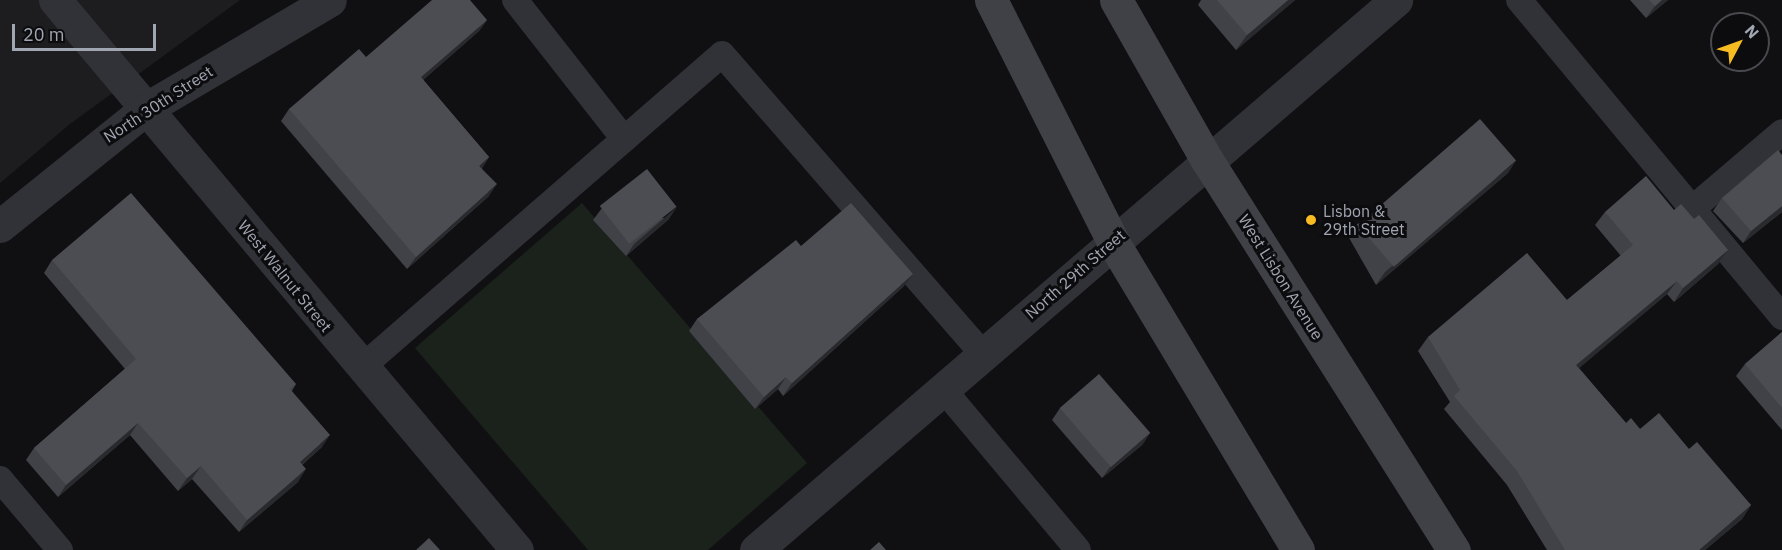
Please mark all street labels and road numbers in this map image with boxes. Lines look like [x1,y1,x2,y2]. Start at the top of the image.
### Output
street label: North 30th Street [100,62,216,146]
street label: West Lisbon Avenue [1235,211,1327,343]
street label: West Walnut Street [234,216,336,336]
street label: North 29th Street [1021,225,1129,323]

